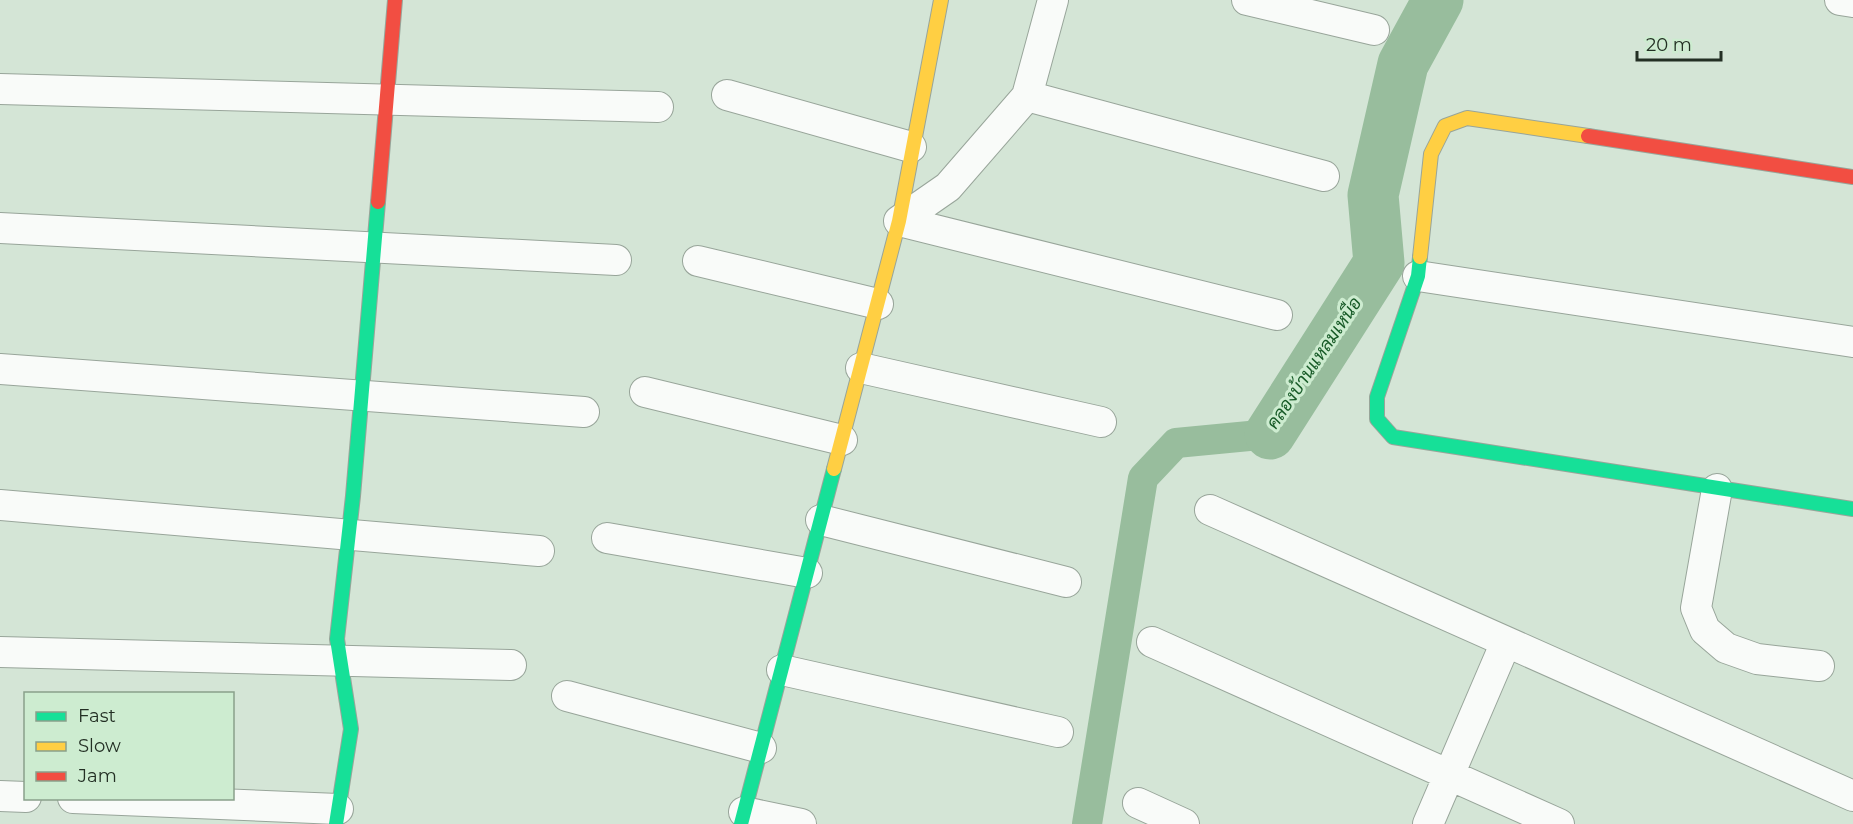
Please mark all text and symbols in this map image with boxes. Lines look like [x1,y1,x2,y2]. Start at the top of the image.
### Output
scale bar [1637,24,1721,62]
text: 20 m [1646,34,1692,56]
water label: คลองบ้านแหลมเหนือ [1260,292,1366,433]
legend [24,692,234,800]
text: Fast [78,705,116,727]
text: Slow [78,735,121,757]
text: Jam [77,765,117,787]

